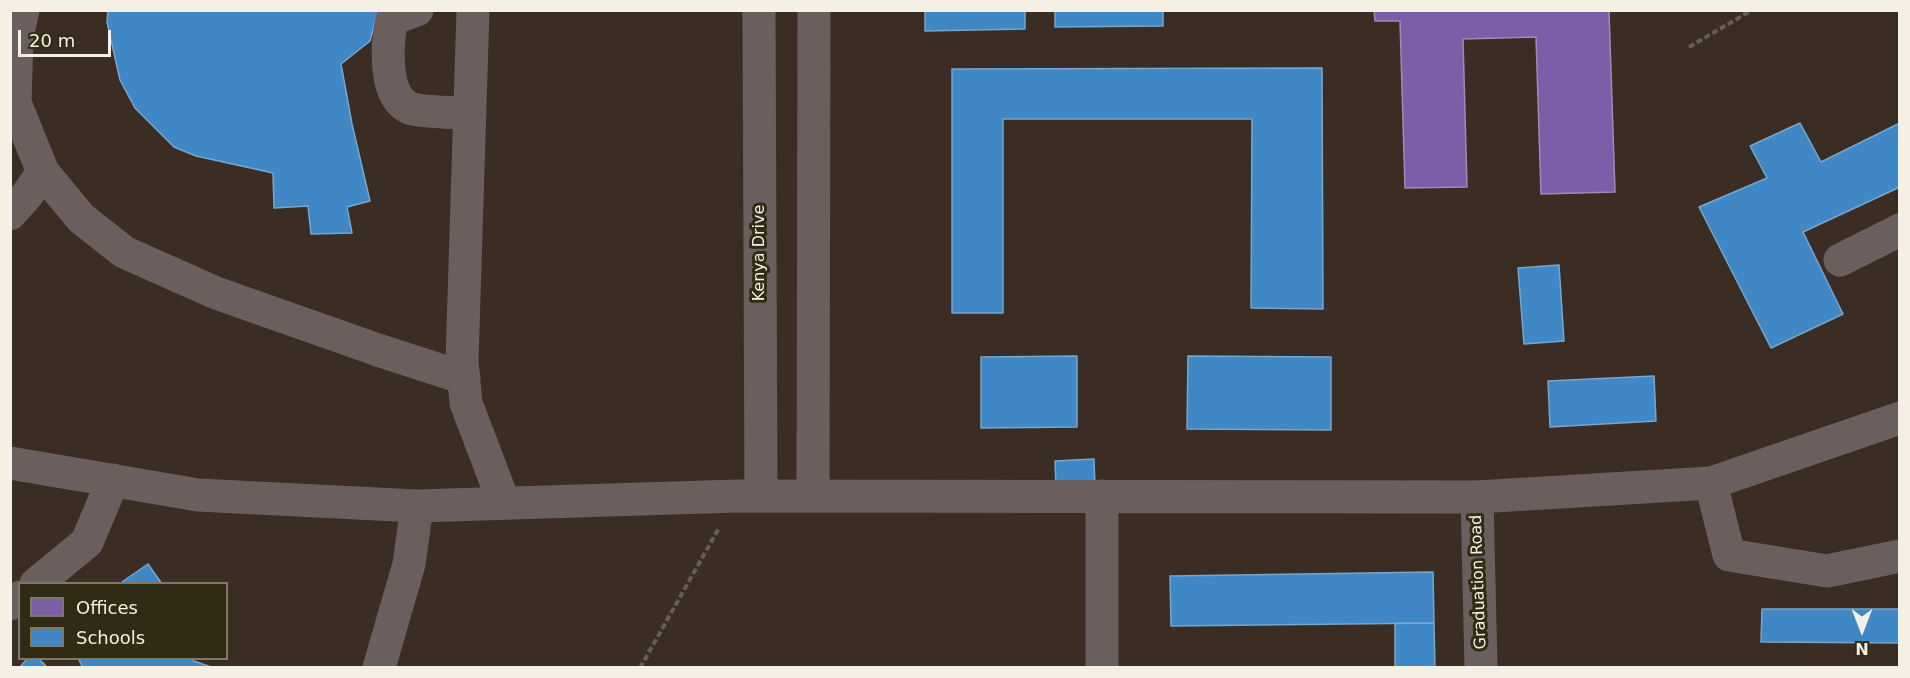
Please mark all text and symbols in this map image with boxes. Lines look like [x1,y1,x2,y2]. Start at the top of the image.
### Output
scale bar [21,18,114,56]
text: 20 m [29,30,75,51]
street label: Kenya Drive [750,205,770,301]
street label: Graduation Road [1467,514,1491,650]
legend [18,582,228,660]
text: Offices [76,597,138,618]
north arrow [1832,600,1892,660]
text: Schools [76,627,145,648]
text: N [1855,639,1869,658]

